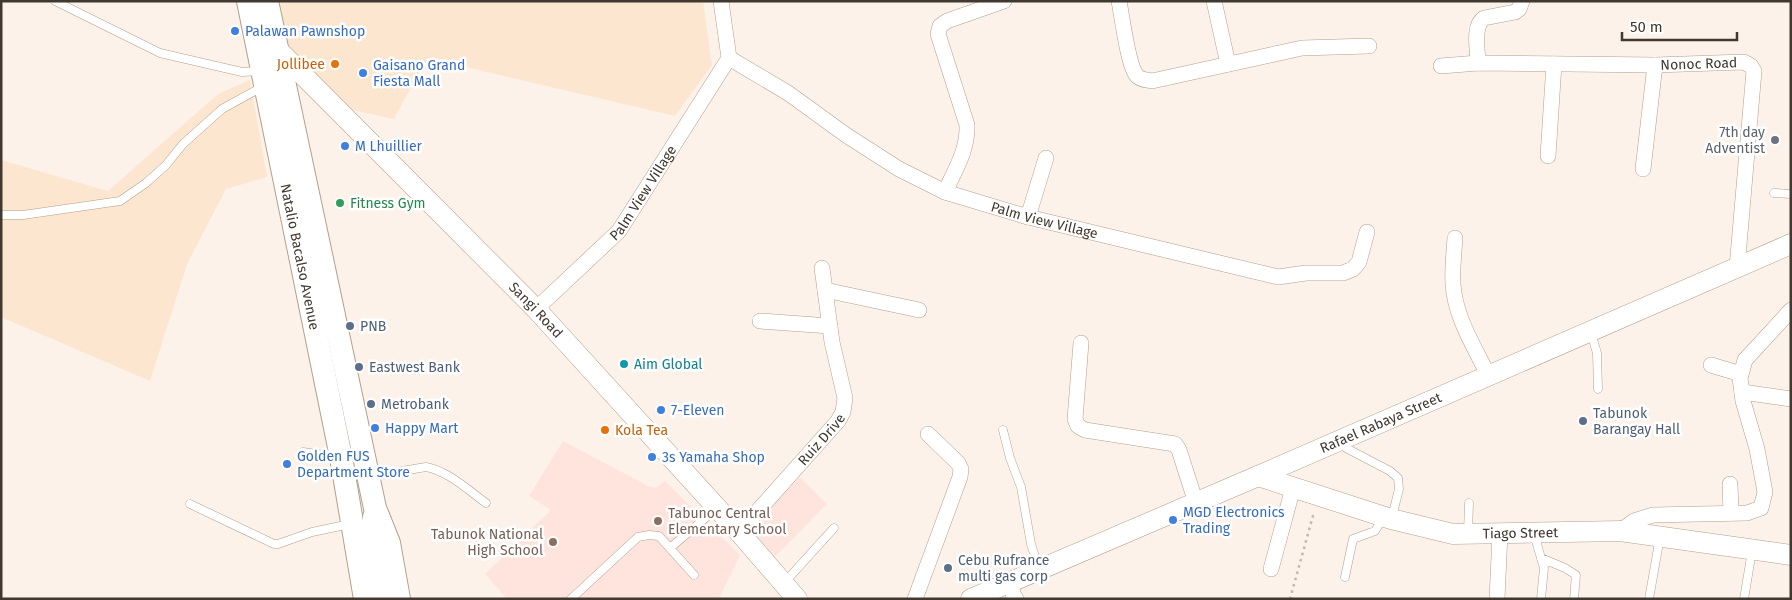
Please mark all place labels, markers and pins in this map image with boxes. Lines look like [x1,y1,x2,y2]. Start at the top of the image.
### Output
place label: Palawan Pawnshop [245,23,365,40]
marker: Palawan Pawnshop [229,25,241,37]
place label: Jollibee [277,56,325,73]
place label: Gaisano Grand Fiesta Mall [373,57,465,90]
marker: Jollibee [329,58,341,70]
marker: Gaisano Grand Fiesta Mall [357,67,369,79]
place label: 7th day Adventist [1705,124,1766,157]
marker: 7th day Adventist [1769,134,1781,146]
place label: M Lhuillier [355,138,423,155]
marker: M Lhuillier [339,140,351,152]
place label: Fitness Gym [350,195,426,212]
marker: Fitness Gym [334,197,346,209]
place label: PNB [360,318,386,335]
marker: PNB [344,320,356,332]
place label: Aim Global [634,356,702,373]
marker: Aim Global [618,358,630,370]
place label: Eastwest Bank [369,359,461,376]
marker: Eastwest Bank [353,361,365,373]
place label: Metrobank [381,396,450,413]
marker: Metrobank [365,398,377,410]
place label: 7-Eleven [671,402,725,419]
marker: 7-Eleven [655,404,667,416]
place label: Tabunok Barangay Hall [1593,405,1680,438]
marker: Tabunok Barangay Hall [1577,415,1589,427]
place label: Happy Mart [385,420,459,437]
marker: Happy Mart [369,422,381,434]
place label: Kola Tea [615,422,668,439]
marker: Kola Tea [599,424,611,436]
place label: Golden FUS Department Store [297,448,410,481]
place label: 3s Yamaha Shop [662,449,765,466]
marker: 3s Yamaha Shop [646,451,658,463]
marker: Golden FUS Department Store [281,458,293,470]
place label: MGD Electronics Trading [1183,504,1285,537]
place label: Tabunoc Central Elementary School [668,505,786,538]
marker: MGD Electronics Trading [1167,514,1179,526]
marker: Tabunoc Central Elementary School [652,515,664,527]
place label: Tabunok National High School [431,526,543,559]
marker: Tabunok National High School [547,536,559,548]
place label: Cebu Rufrance multi gas corp [958,552,1049,585]
marker: Cebu Rufrance multi gas corp [942,562,954,574]

